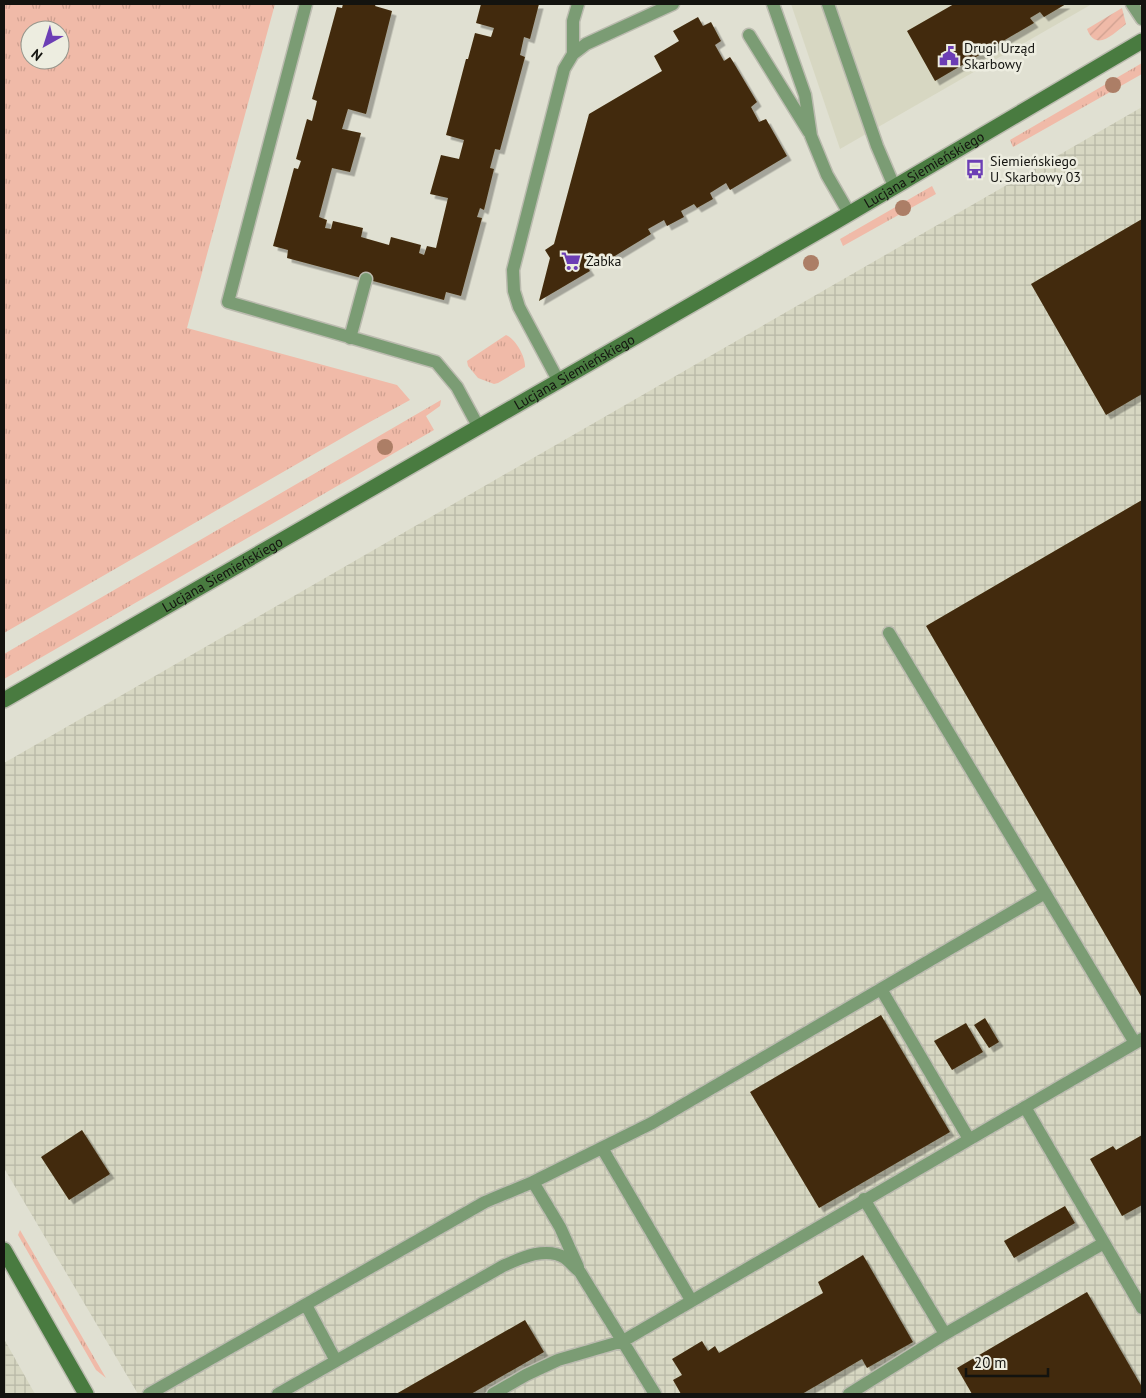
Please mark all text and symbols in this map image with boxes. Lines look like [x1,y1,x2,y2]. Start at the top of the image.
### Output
north arrow [20,20,70,70]
place label: Drugi Urząd Skarbowy [964,39,1035,73]
text: N [28,45,46,65]
public building icon: Drugi Urząd Skarbowy [938,45,960,67]
street label: Lucjana Siemieńskiego [861,127,987,212]
place label: Siemieńskiego U. Skarbowy 03 [990,152,1081,186]
bus stop icon: Siemieńskiego U. Skarbowy 03 [964,158,986,180]
supermarket icon: Żabka [560,250,582,272]
place label: Żabka [586,252,622,270]
street label: Lucjana Siemieńskiego [511,330,638,414]
street label: Lucjana Siemieńskiego [159,532,286,616]
scale bar [966,1346,1048,1378]
text: 20 m [974,1353,1007,1372]

